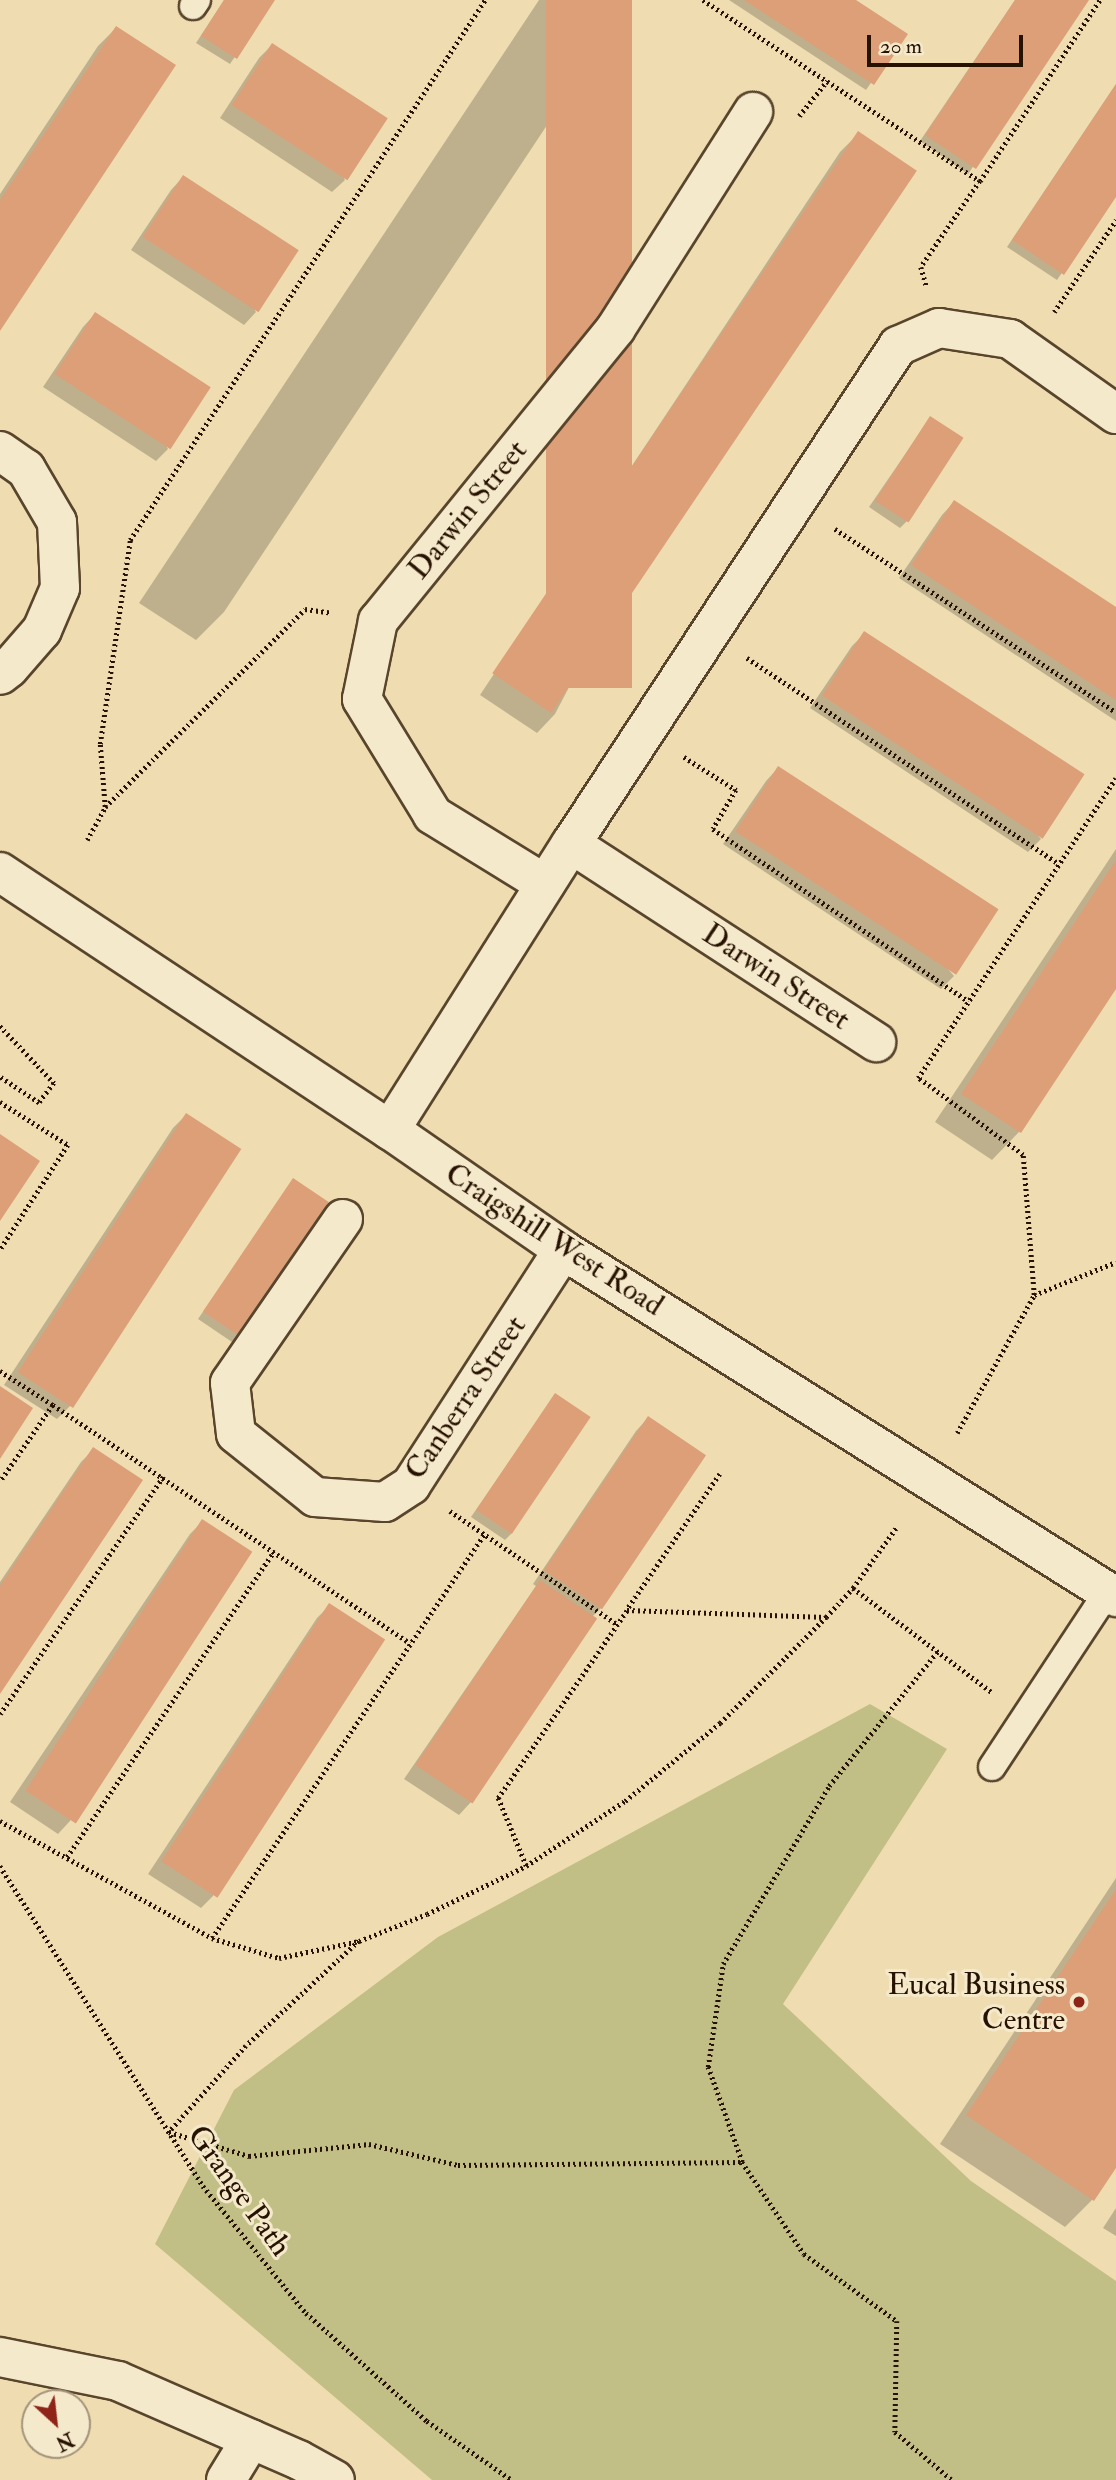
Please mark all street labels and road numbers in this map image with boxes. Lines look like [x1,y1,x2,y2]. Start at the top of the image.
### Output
street label: Darwin Street [401,433,535,587]
street label: Darwin Street [696,916,856,1038]
street label: Craigshill West Road [438,1156,670,1324]
street label: Canberra Street [398,1309,534,1487]
street label: Grange Path [180,2119,298,2263]

